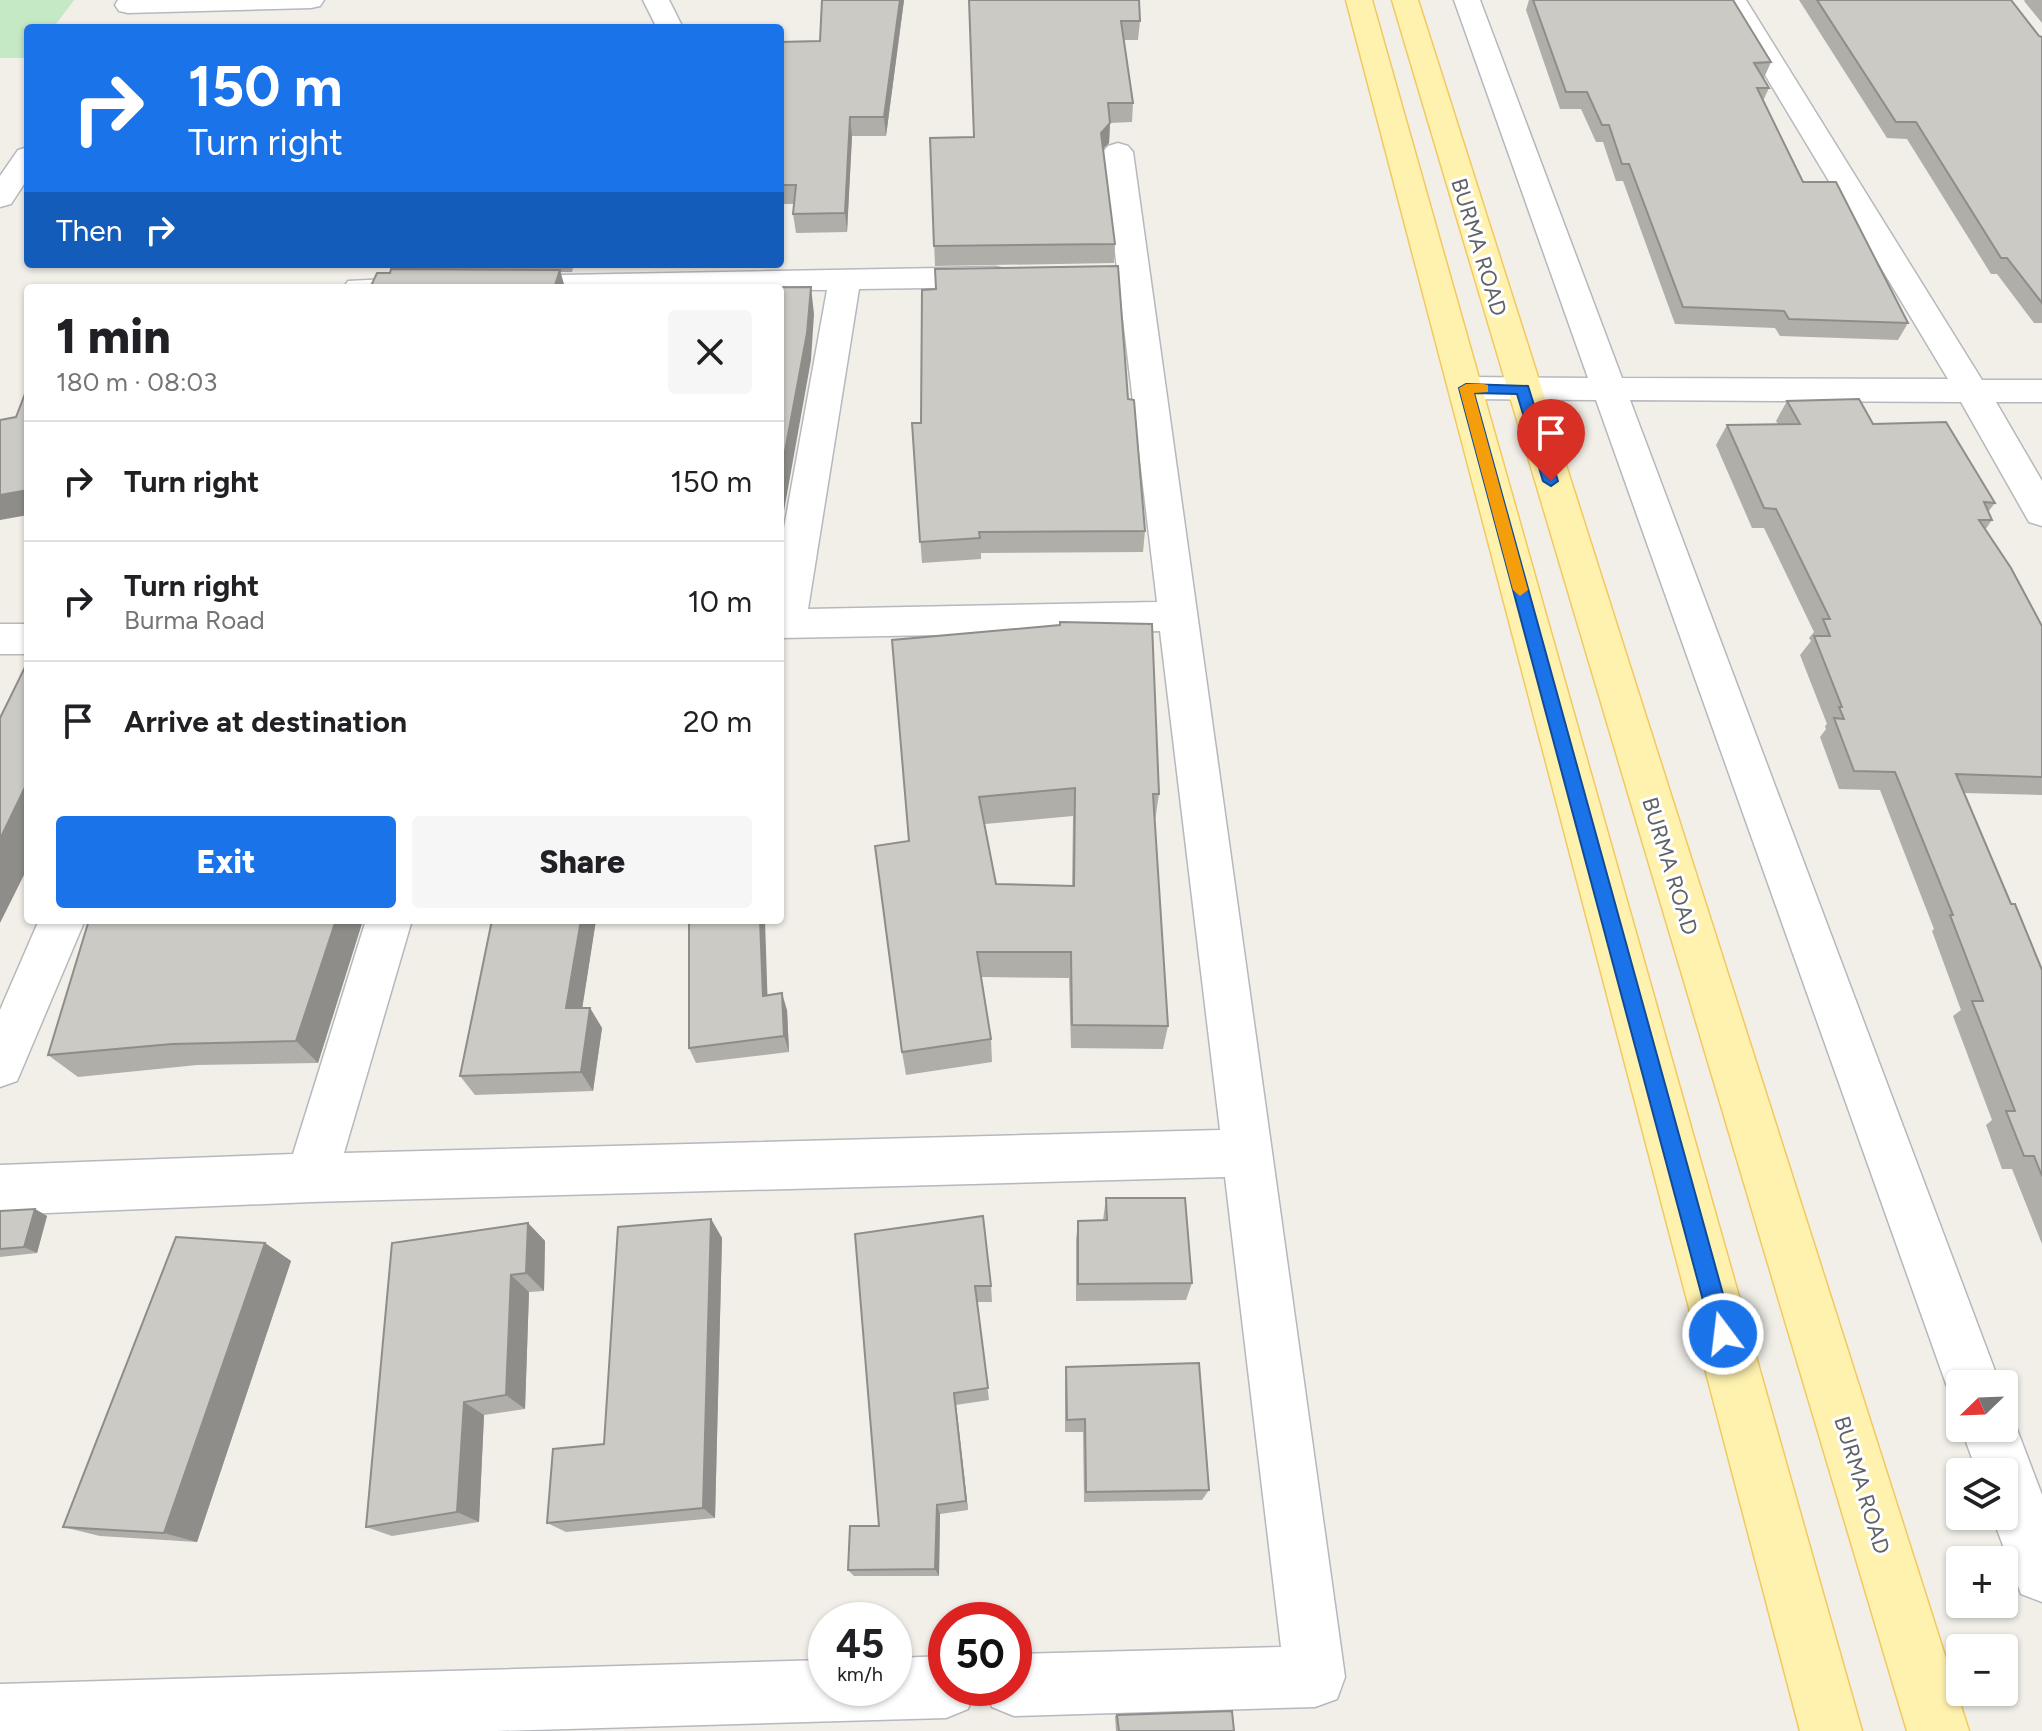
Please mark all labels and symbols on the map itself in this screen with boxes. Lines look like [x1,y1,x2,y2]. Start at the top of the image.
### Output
street label: BURMA ROAD [1445,175,1513,319]
pin [1517,399,1585,481]
street label: BURMA ROAD [1636,794,1704,938]
position arrow [1681,1292,1765,1376]
north arrow [1946,1370,2018,1442]
street label: BURMA ROAD [1828,1413,1896,1557]
speed limit sign: 50 [928,1602,1032,1706]

